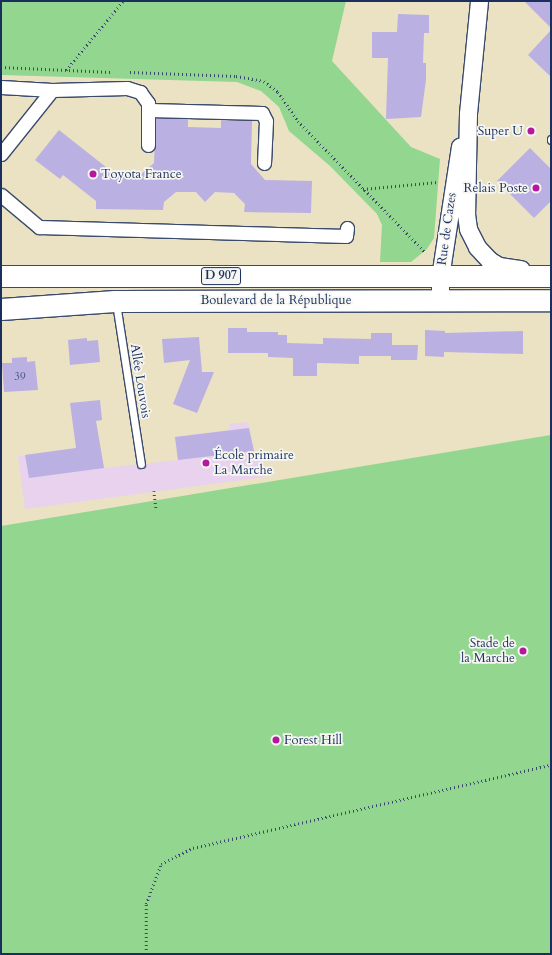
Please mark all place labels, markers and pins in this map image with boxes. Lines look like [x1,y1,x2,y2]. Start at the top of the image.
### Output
place label: Super U [478,123,523,139]
marker: Super U [526,126,536,136]
place label: Toyota France [101,166,182,182]
marker: Toyota France [88,169,98,179]
place label: Relais Poste [464,180,528,196]
marker: Relais Poste [531,183,541,193]
place label: École primaire La Marche [214,448,294,479]
marker: École primaire La Marche [201,458,211,468]
place label: Stade de la Marche [461,636,515,667]
marker: Stade de la Marche [518,646,528,656]
place label: Forest Hill [284,732,342,748]
marker: Forest Hill [271,735,281,745]

